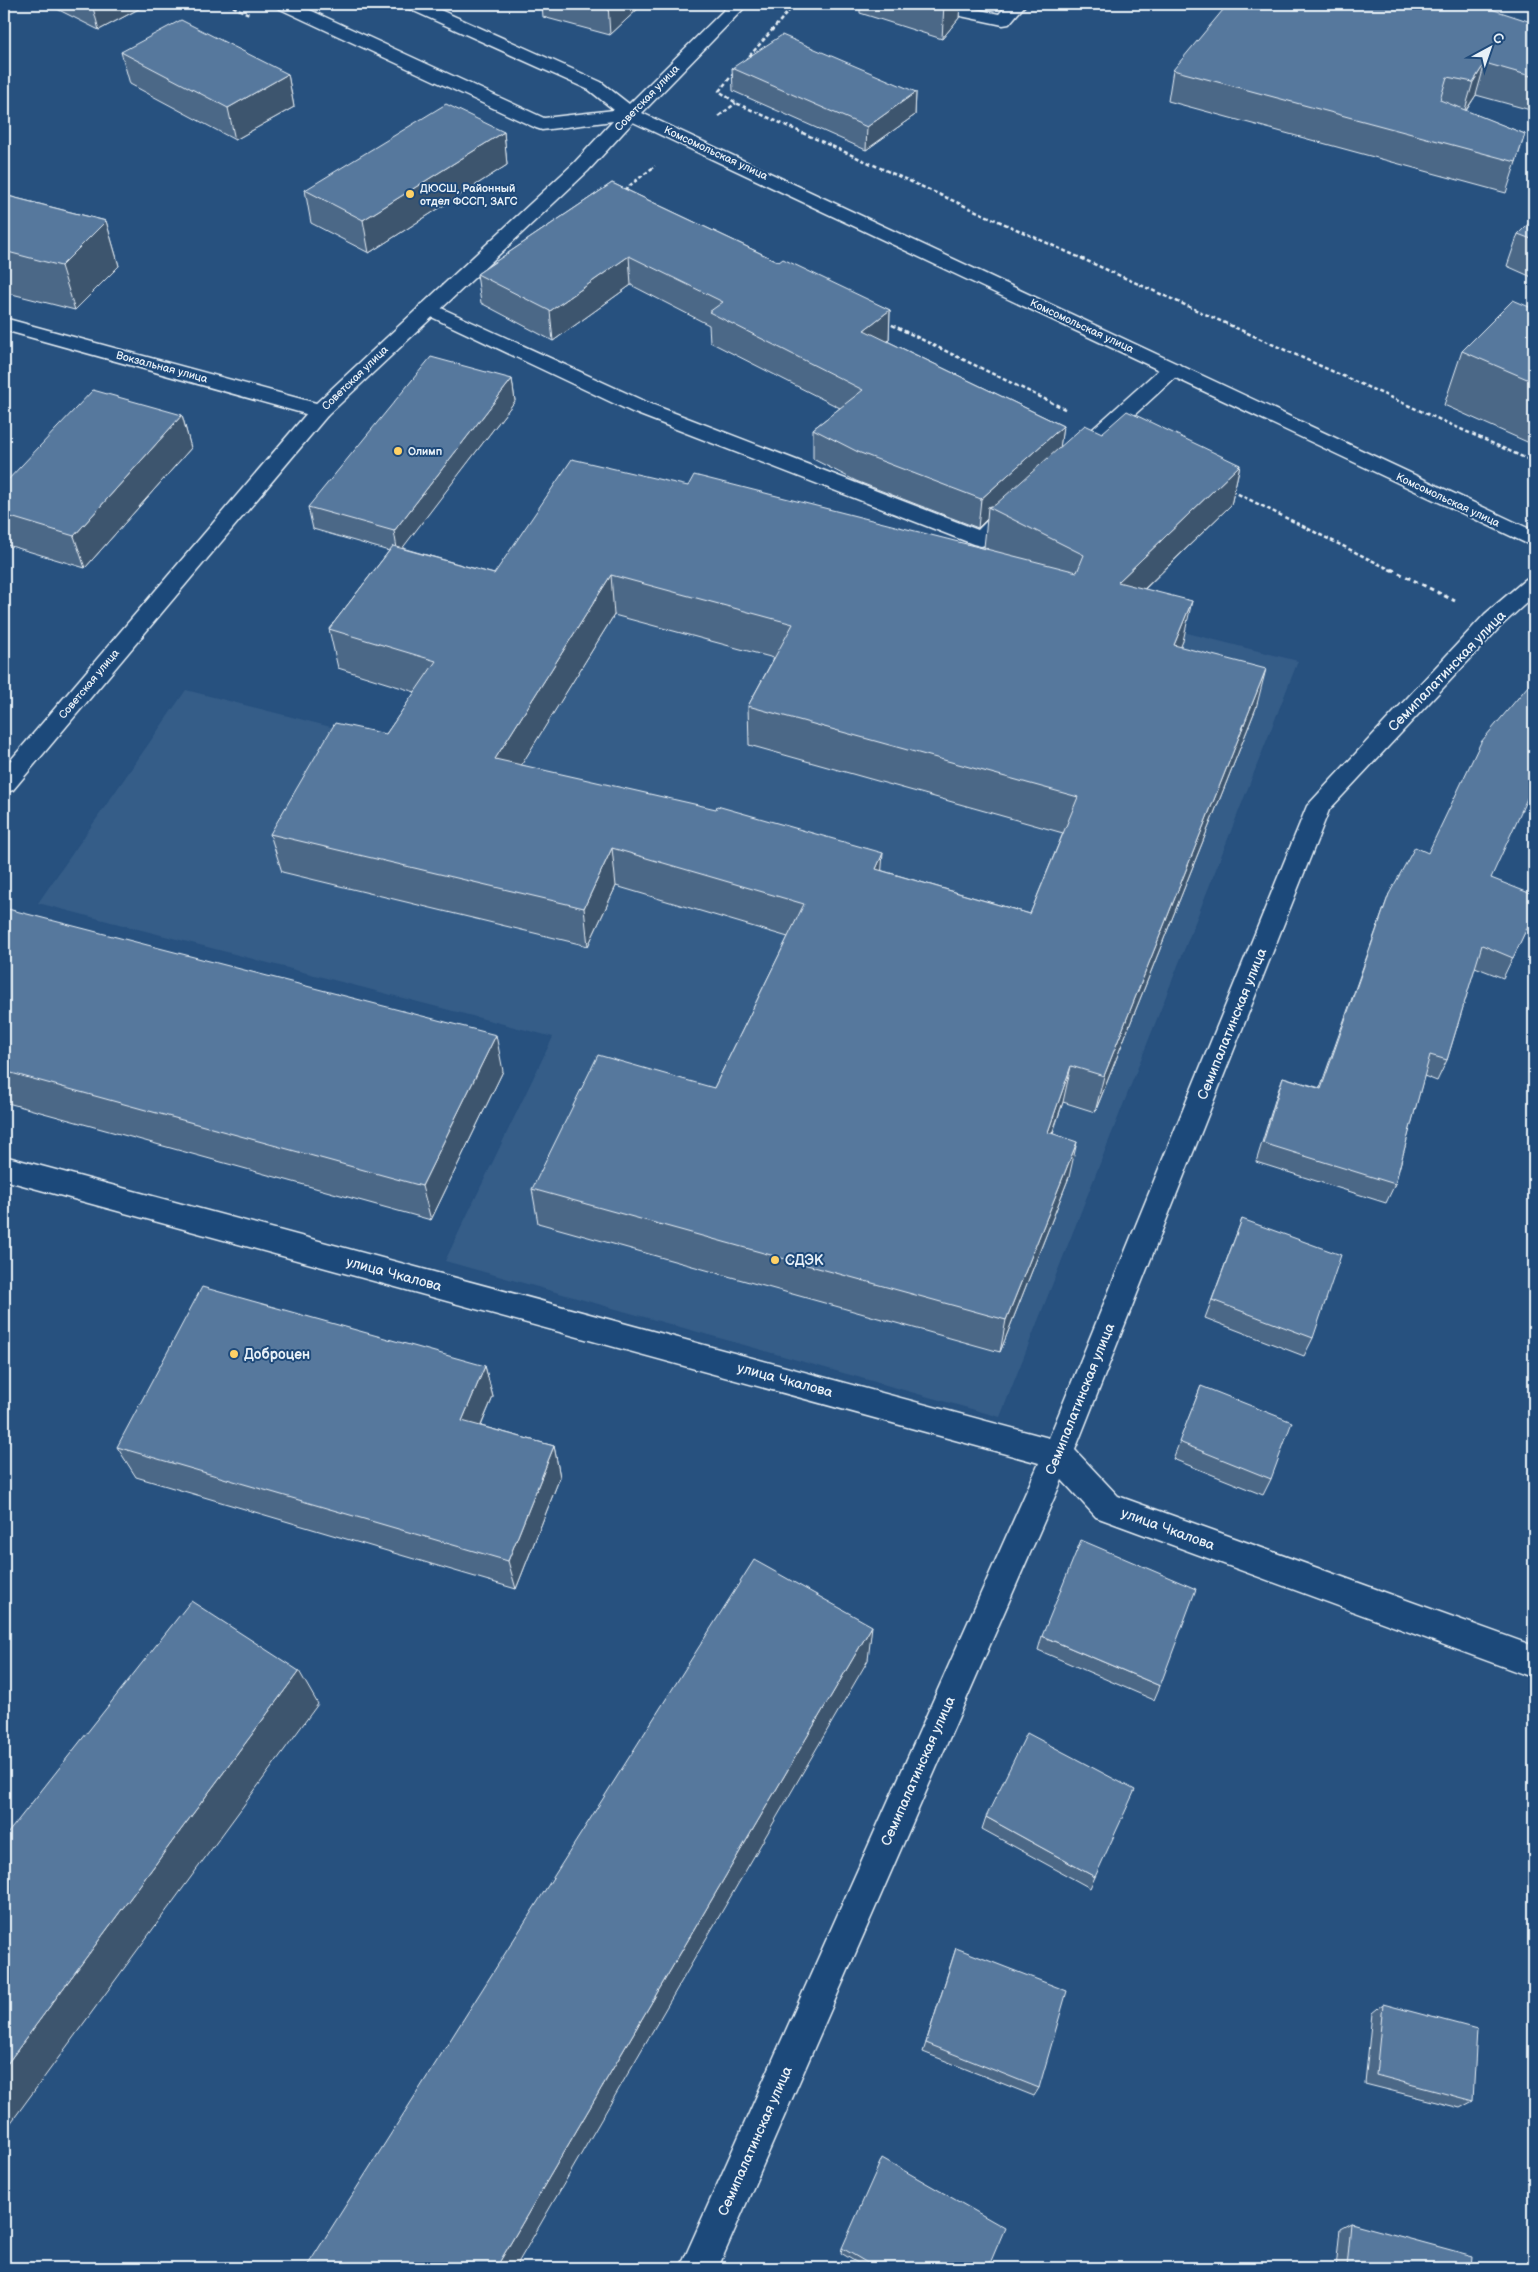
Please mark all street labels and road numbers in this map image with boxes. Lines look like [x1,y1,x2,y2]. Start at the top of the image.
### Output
street label: Советская улица [612,62,682,134]
street label: Комсомольская улица [662,123,770,183]
street label: Комсомольская улица [1028,296,1136,356]
street label: Советская улица [319,343,391,413]
street label: Вокзальная улица [115,349,210,386]
street label: Комсомольская улица [1394,470,1502,530]
street label: Семипалатинская улица [1385,606,1510,735]
street label: Советская улица [56,646,122,722]
street label: Семипалатинская улица [1194,945,1270,1102]
street label: улица Чкалова [344,1253,444,1295]
street label: Семипалатинская улица [1042,1320,1118,1477]
street label: улица Чкалова [735,1359,835,1401]
street label: улица Чкалова [1119,1504,1218,1554]
street label: Семипалатинская улица [877,1693,959,1848]
street label: Семипалатинская улица [714,2063,796,2218]

